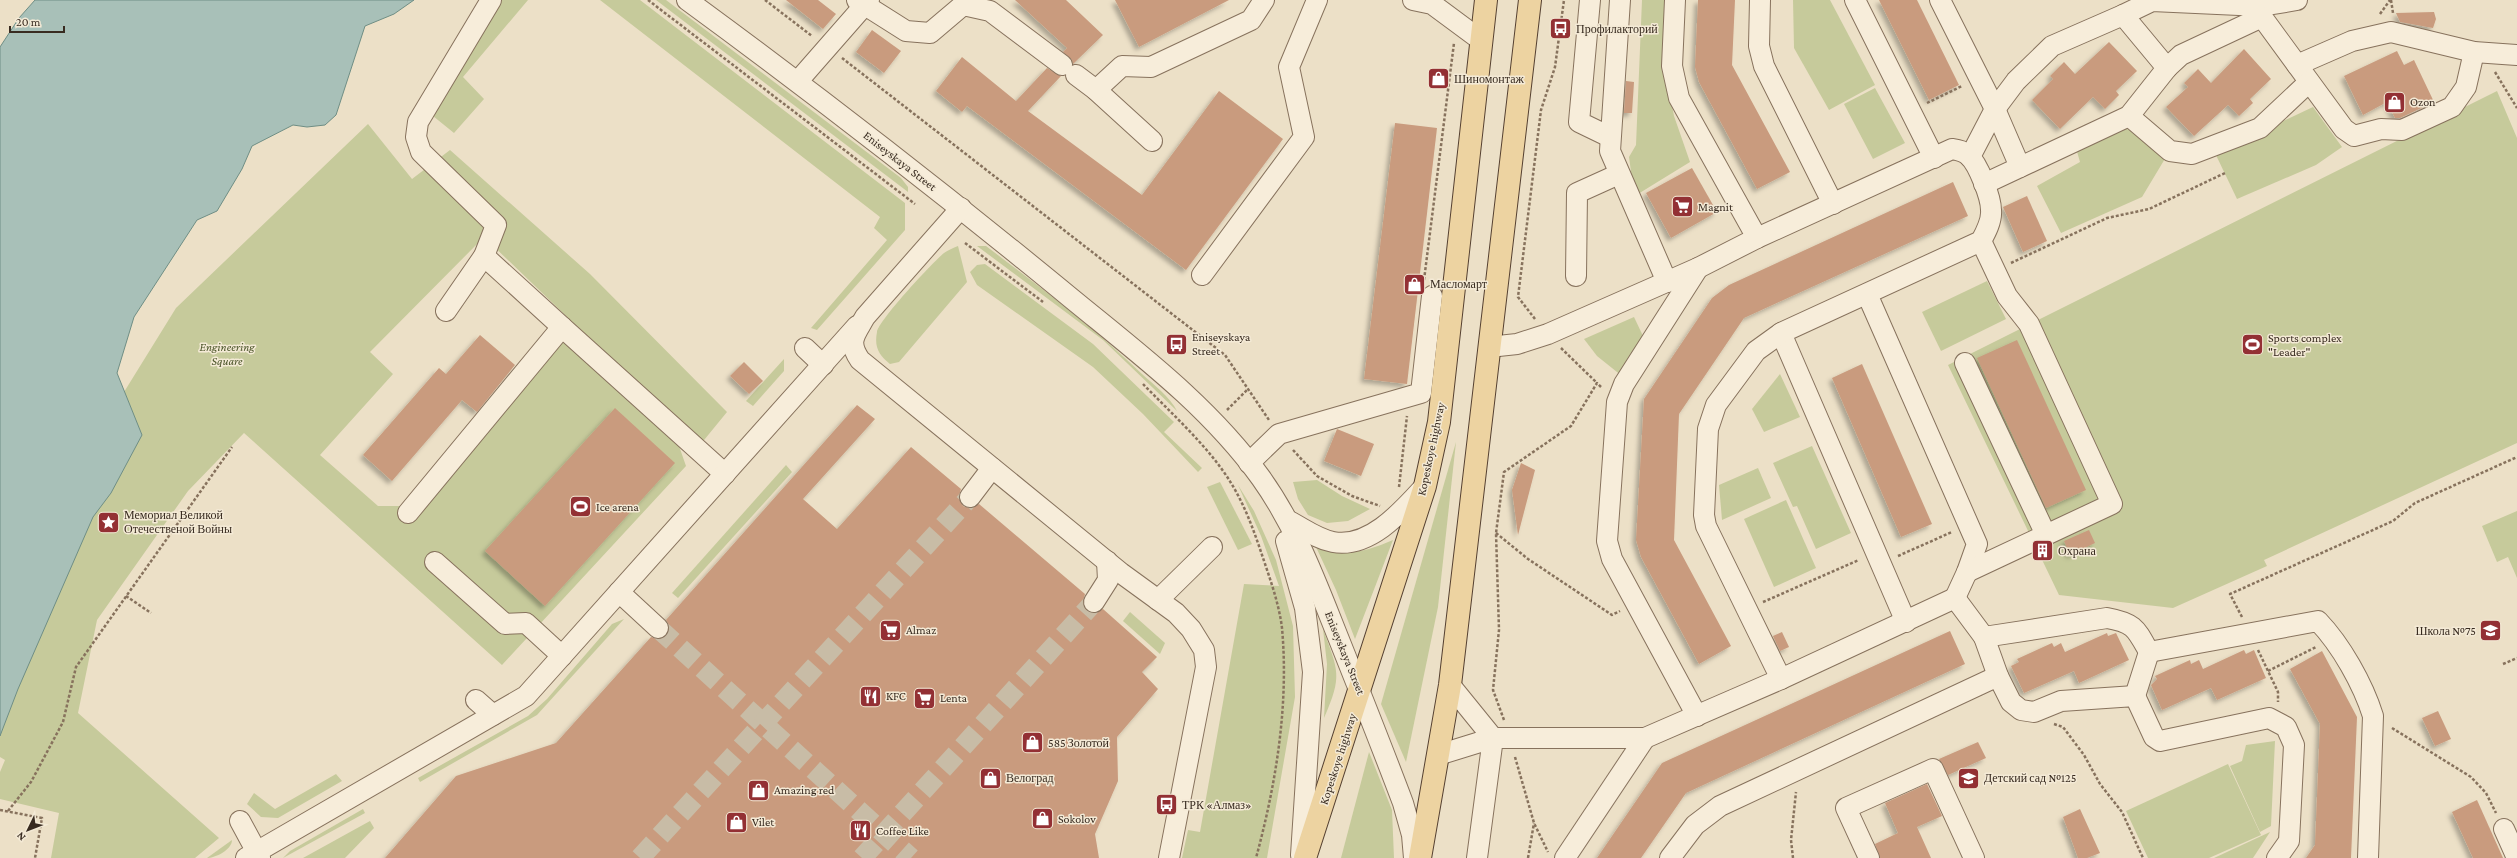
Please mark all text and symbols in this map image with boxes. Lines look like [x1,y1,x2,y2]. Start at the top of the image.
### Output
scale bar [10,8,64,34]
text: 20 m [16,15,41,29]
bus stop icon: Профилакторий [1547,16,1573,42]
place label: Профилакторий [1576,22,1658,36]
shop icon: Шиномонтаж [1425,66,1451,92]
place label: Шиномонтаж [1454,72,1524,86]
shop icon: Ozon [2381,89,2407,115]
place label: Ozon [2410,95,2436,109]
street label: Eniseyskaya Street [861,128,940,194]
supermarket icon: Magnit [1669,194,1695,220]
place label: Magnit [1698,200,1734,214]
shop icon: Масломарт [1402,271,1428,297]
place label: Масломарт [1430,277,1488,291]
place label: Eniseyskaya Street [1192,330,1251,358]
bus stop icon: Eniseyskaya Street [1163,331,1189,357]
place label: Sports complex "Leader" [2268,331,2342,359]
sports icon: Sports complex "Leader" [2240,332,2266,358]
park label: Engineering Square [199,340,255,368]
street label: Kopeskoye highway [1414,401,1448,497]
sports icon: Ice arena [567,494,593,520]
place label: Ice arena [596,500,639,514]
place label: Мемориал Великой Отечественой Войны [124,508,232,536]
place icon: Мемориал Великой Отечественой Войны [96,509,122,535]
building icon: Охрана [2030,538,2056,564]
place label: Охрана [2058,544,2096,558]
street label: Eniseyskaya Street [1322,609,1368,698]
supermarket icon: Almaz [878,617,904,643]
school or university icon: Школа №75 [2478,618,2504,644]
place label: Almaz [906,623,936,637]
place label: Школа №75 [2415,624,2476,638]
restaurant icon: KFC [858,683,884,709]
supermarket icon: Lenta [911,685,937,711]
place label: KFC [886,689,906,703]
place label: Lenta [940,691,968,705]
street label: Kopeskoye highway [1317,711,1359,806]
shop icon: 585 Золотой [1020,730,1046,756]
place label: 585 Золотой [1048,736,1110,750]
shop icon: Велоград [978,765,1004,791]
school or university icon: Детский сад №125 [1955,765,1981,791]
place label: Велоград [1006,771,1054,785]
place label: Детский сад №125 [1984,771,2076,785]
shop icon: Amazing red [745,777,771,803]
place label: Amazing red [774,783,835,797]
bus stop icon: ТРК «Алмаз» [1153,792,1179,818]
place label: ТРК «Алмаз» [1182,798,1252,812]
shop icon: Sokolov [1030,806,1056,832]
shop icon: Vilet [723,809,749,835]
north arrow [8,810,48,850]
place label: Sokolov [1058,812,1096,826]
place label: Vilet [752,815,775,829]
restaurant icon: Coffee Like [847,818,873,844]
place label: Coffee Like [876,824,929,838]
text: N [13,830,28,844]

